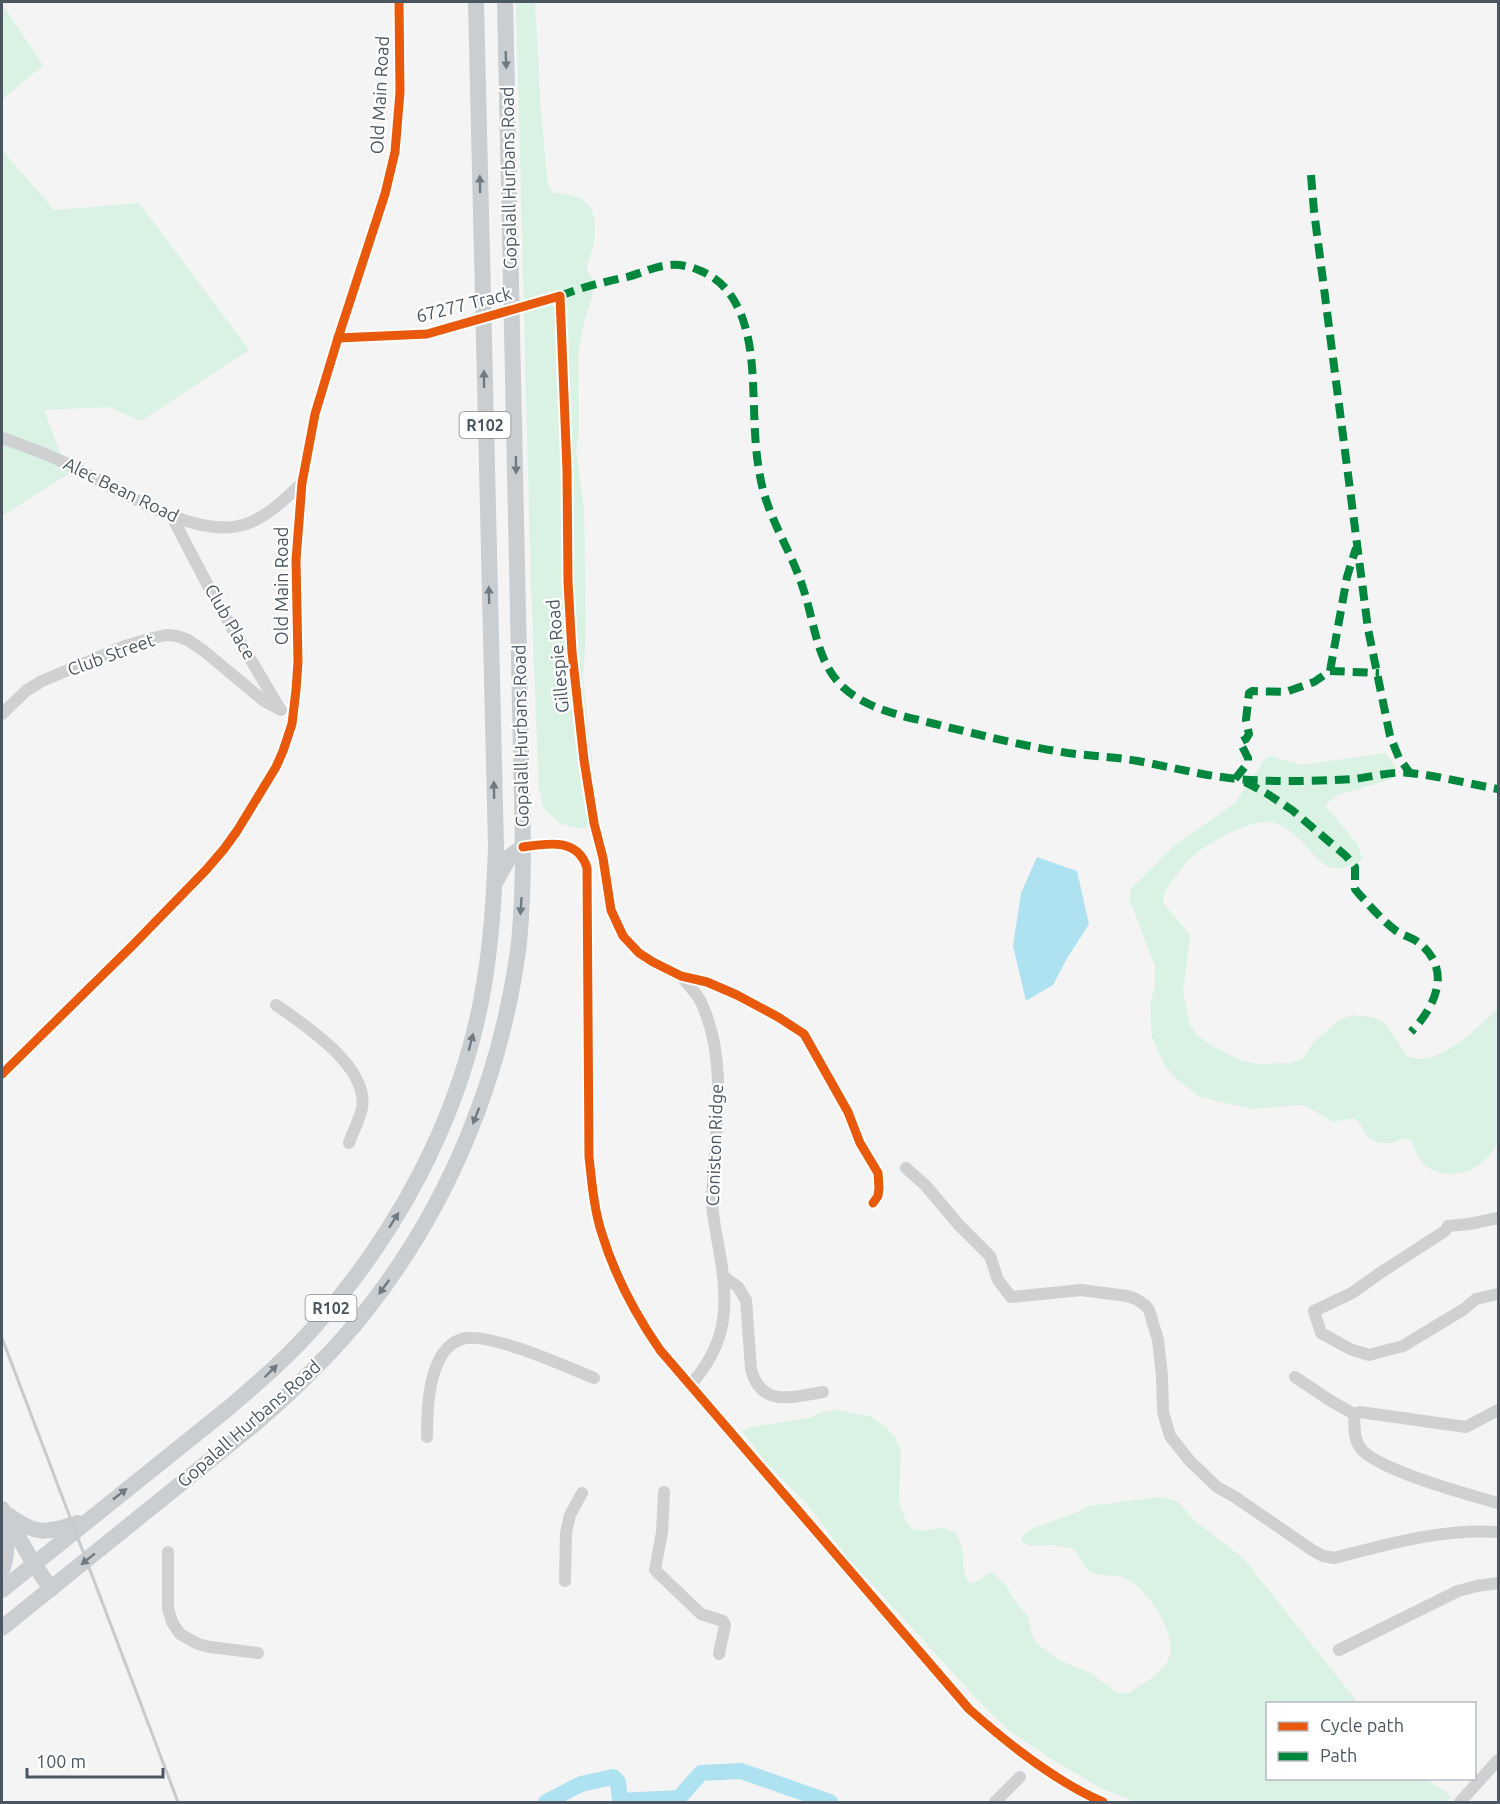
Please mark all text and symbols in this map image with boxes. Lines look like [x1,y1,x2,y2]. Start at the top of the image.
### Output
street label: Old Main Road [366,35,392,155]
one-way arrow [502,50,511,69]
street label: Gopalall Hurbans Road [496,86,520,270]
one-way arrow [475,174,485,193]
street label: 67277 Track [414,282,514,326]
one-way arrow [480,369,489,388]
road number: R102 [460,412,510,438]
street label: Alec Bean Road [61,453,182,526]
one-way arrow [511,455,520,474]
street label: Old Main Road [271,527,291,645]
street label: Club Place [201,580,260,663]
one-way arrow [484,585,494,604]
street label: Gillespie Road [542,598,572,714]
street label: Club Street [65,629,157,679]
street label: Gopalall Hurbans Road [508,644,532,828]
one-way arrow [489,780,498,799]
one-way arrow [517,896,526,915]
one-way arrow [467,1033,476,1051]
street label: Coniston Ridge [702,1083,726,1206]
one-way arrow [471,1107,480,1125]
one-way arrow [388,1212,399,1228]
one-way arrow [378,1279,390,1294]
road number: R102 [306,1295,356,1321]
street label: Gopalall Hurbans Road [173,1356,324,1491]
one-way arrow [264,1364,279,1378]
one-way arrow [112,1488,128,1501]
one-way arrow [81,1552,96,1564]
legend [1266,1702,1476,1780]
text: Cycle path [1320,1715,1404,1735]
scale bar [27,1741,164,1779]
text: Path [1320,1745,1357,1765]
text: 100 m [36,1751,86,1771]

